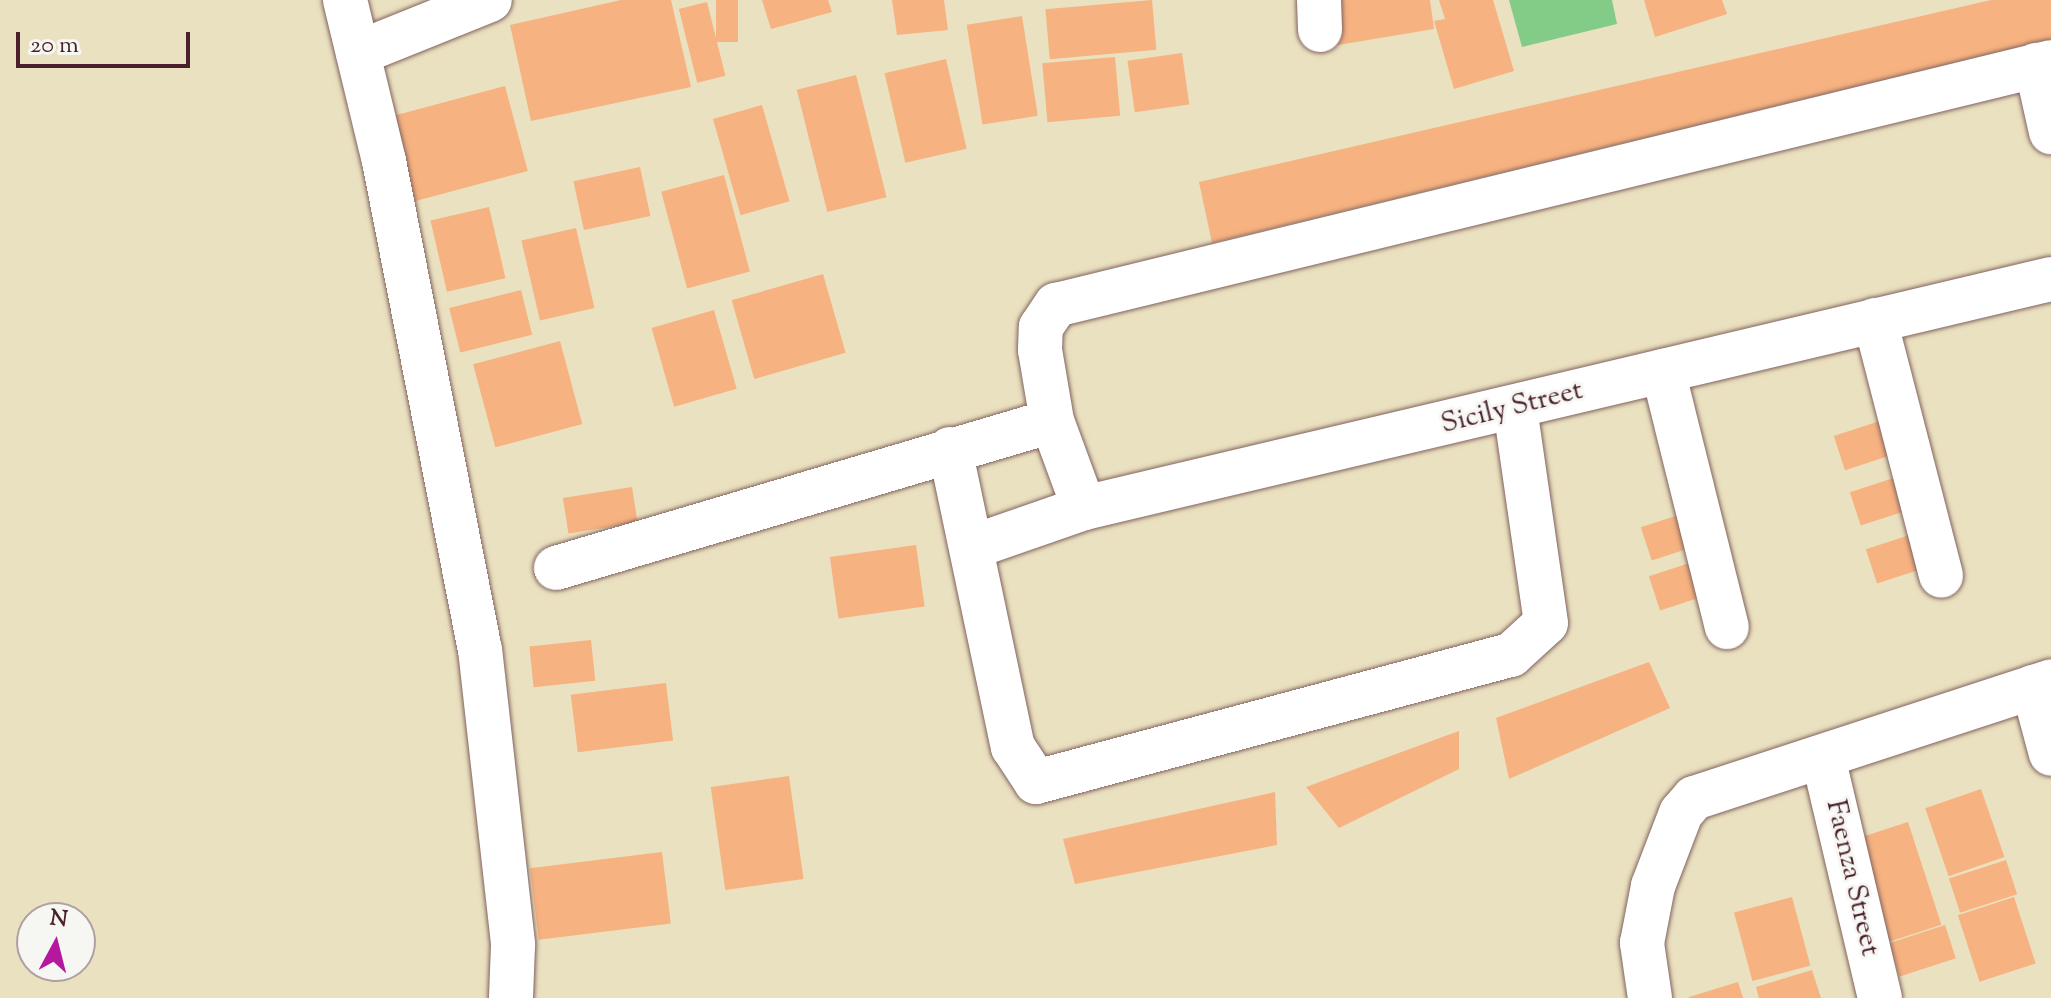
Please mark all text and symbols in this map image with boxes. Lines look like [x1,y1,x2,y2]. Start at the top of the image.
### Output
scale bar [20,16,194,66]
text: 20 m [30,29,79,63]
street label: Sicily Street [1438,374,1586,442]
street label: Faenza Street [1818,797,1886,959]
north arrow [16,902,96,982]
text: N [48,903,69,937]

